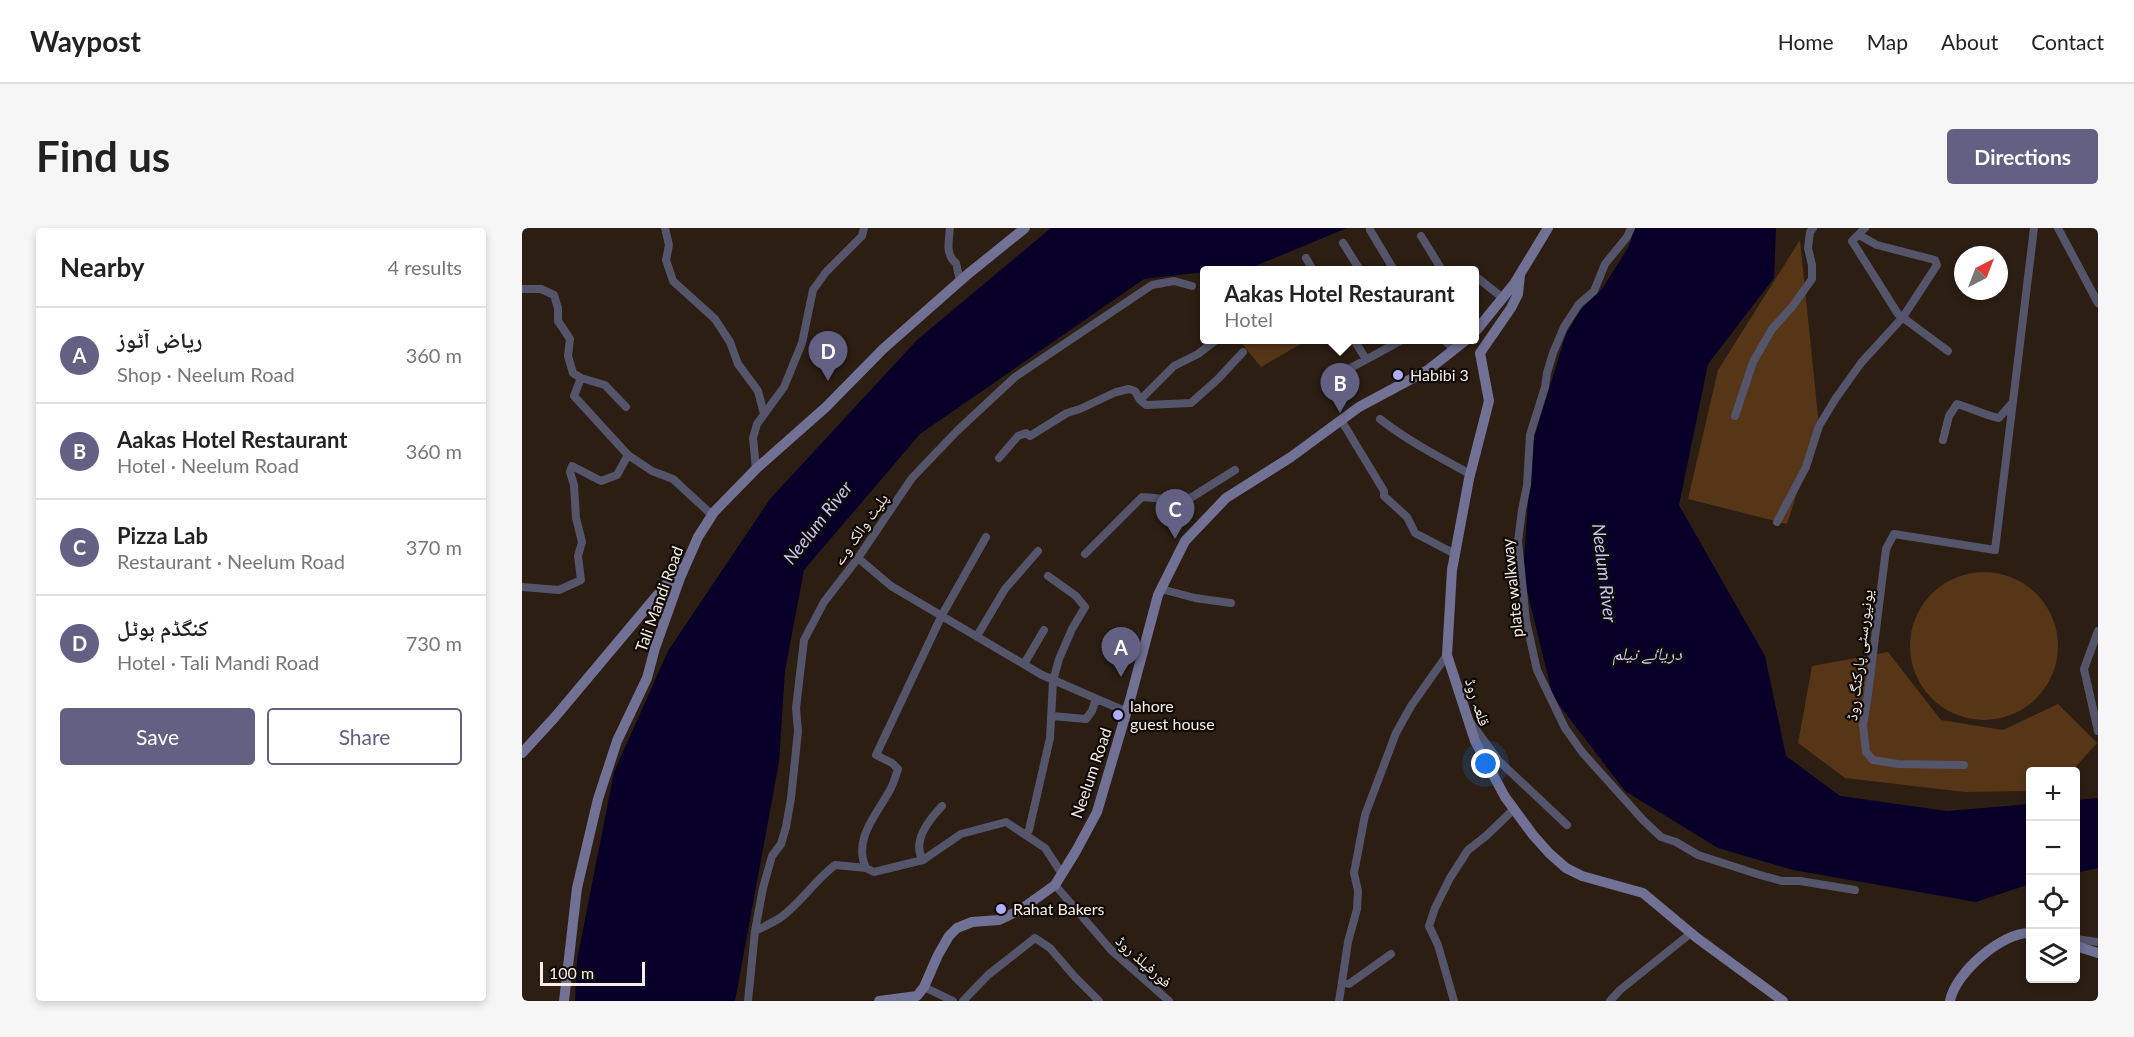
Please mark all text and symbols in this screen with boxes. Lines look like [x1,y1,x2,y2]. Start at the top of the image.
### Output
text: Waypost [30,24,141,58]
text: Home [1778,29,1834,54]
text: Map [1867,29,1908,54]
text: About [1941,29,1998,54]
text: Contact [2031,29,2104,54]
button: Directions [1947,129,2098,184]
text: Find us [36,131,170,181]
north arrow [1954,246,2008,300]
text: Nearby [60,251,145,283]
text: 4 results [387,255,462,279]
popup [1200,266,1479,344]
text: Aakas Hotel Restaurant [1224,280,1455,307]
text: Hotel [1224,307,1273,331]
text: ریاض آٹوز [117,326,202,353]
pin: D [808,332,848,381]
text: A [73,343,86,367]
text: 360 m [406,343,462,367]
text: Shop · Neelum Road [117,362,295,386]
pin: B [1320,364,1360,413]
place label: Habibi 3 [1410,365,1469,384]
marker: Habibi 3 [1391,368,1405,382]
text: Aakas Hotel Restaurant [117,426,347,453]
text: B [73,439,86,463]
text: 360 m [406,439,462,463]
text: Hotel · Neelum Road [117,453,299,477]
water label: Neelum River [778,476,857,568]
street label: پلیٹ والک وے [828,489,892,569]
pin: C [1156,490,1194,539]
text: Pizza Lab [117,522,208,549]
water label: Neelum River [1588,522,1622,624]
text: C [73,535,86,559]
text: 370 m [406,535,462,559]
street label: plate walkway [1497,537,1526,638]
street label: Tali Mandi Road [631,543,686,654]
text: Restaurant · Neelum Road [117,549,345,573]
street label: یونیورسٹی پارکنگ روڈ [1841,588,1878,722]
text: کنگڈم ہوٹل [117,614,208,641]
pin: A [1102,628,1140,677]
text: D [72,631,87,655]
text: 730 m [406,631,462,655]
water label: دریائے نیلم [1612,642,1682,666]
text: Hotel · Tali Mandi Road [117,650,319,674]
street label: قلعہ روڈ [1461,676,1495,728]
place label: lahore guest house [1130,696,1215,733]
button: Save [60,708,255,765]
button: Share [267,708,462,765]
marker: lahore guest house [1111,708,1125,722]
street label: Neelum Road [1066,725,1115,821]
your location [1471,749,1500,778]
map controls [2026,767,2080,983]
button: + [2026,767,2080,821]
button: − [2026,821,2080,875]
button: locate [2026,875,2080,929]
place label: Rahat Bakers [1013,899,1105,918]
marker: Rahat Bakers [994,902,1008,916]
button: layers [2026,929,2080,983]
street label: فورفیلڈ روڈ [1112,931,1176,991]
scale bar [540,959,645,986]
text: 100 m [549,963,594,982]

